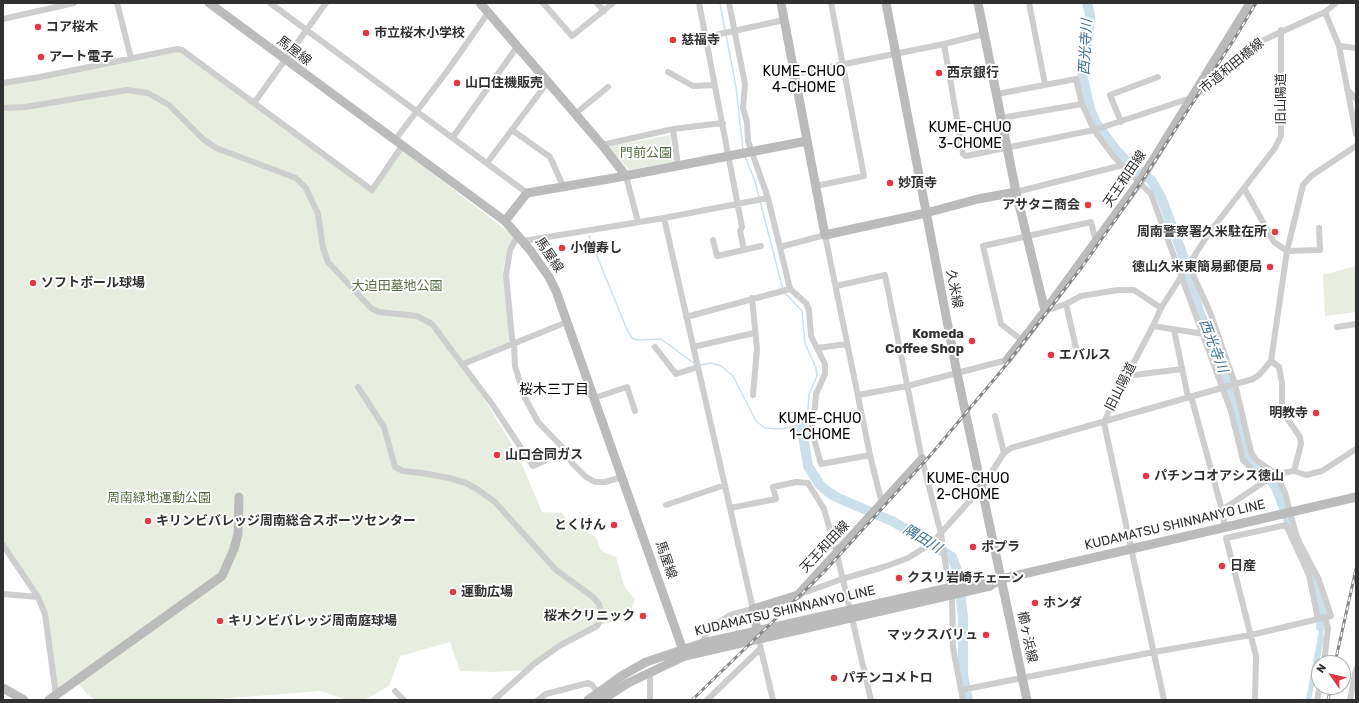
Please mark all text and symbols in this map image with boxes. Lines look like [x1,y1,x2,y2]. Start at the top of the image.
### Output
place label: コア桜木 [46,19,98,35]
water label: 西光寺川 [1076,19,1096,75]
marker: コア桜木 [33,22,43,32]
place label: 市立桜木小学校 [374,25,465,41]
marker: 市立桜木小学校 [361,28,371,38]
place label: 慈福寺 [681,32,720,48]
street label: 馬屋線 [274,33,314,69]
marker: 慈福寺 [668,35,678,45]
street label: 市道和田橋線 [1197,35,1267,97]
place label: アート電子 [49,49,113,65]
marker: アート電子 [36,52,46,62]
district label: KUME-CHUO 4-CHOME [758,64,850,96]
place label: 西京銀行 [947,65,999,81]
marker: 西京銀行 [934,68,944,78]
street label: 旧山陽道 [1273,73,1289,125]
place label: 山口住機販売 [465,75,543,91]
marker: 山口住機販売 [452,78,462,88]
district label: KUME-CHUO 3-CHOME [924,120,1016,152]
park label: 門前公園 [620,145,672,161]
street label: 天王和田線 [1100,148,1150,210]
place label: 妙頂寺 [898,175,937,191]
marker: 妙頂寺 [885,178,895,188]
place label: アサタニ商会 [1002,197,1080,213]
marker: アサタニ商会 [1083,200,1093,210]
place label: 周南警察署久米駐在所 [1137,224,1267,240]
marker: 周南警察署久米駐在所 [1270,227,1280,237]
street label: 馬屋線 [532,234,566,276]
place label: 小僧寿し [570,240,622,256]
marker: 小僧寿し [557,243,567,253]
place label: 徳山久米東簡易郵便局 [1132,259,1262,275]
marker: 徳山久米東簡易郵便局 [1265,262,1275,272]
street label: 久米線 [943,268,965,310]
place label: ソフトボール球場 [41,275,145,291]
marker: ソフトボール球場 [28,278,38,288]
park label: 大迫田墓地公園 [352,278,442,294]
water label: 西光寺川 [1195,317,1231,375]
place label: Komeda Coffee Shop [885,326,964,357]
marker: Komeda Coffee Shop [967,336,977,346]
place label: エバルス [1059,347,1111,363]
marker: エバルス [1046,350,1056,360]
street label: 旧山陽道 [1102,360,1140,414]
district label: 桜木三丁目 [519,382,589,398]
place label: 明教寺 [1269,405,1308,421]
marker: 明教寺 [1311,408,1321,418]
district label: KUME-CHUO 1-CHOME [774,411,866,444]
place label: 山口合同ガス [505,447,583,463]
marker: 山口合同ガス [492,450,502,460]
place label: パチンコオアシス徳山 [1154,468,1284,484]
district label: KUME-CHUO 2-CHOME [922,471,1014,504]
marker: パチンコオアシス徳山 [1141,471,1151,481]
park label: 周南緑地運動公園 [107,490,211,506]
street label: KUDAMATSU SHINNANYO LINE [1083,497,1267,553]
place label: キリンビバレッジ周南総合スポーツセンター [156,513,416,529]
marker: キリンビバレッジ周南総合スポーツセンター [143,516,153,526]
place label: とくけん [554,517,606,533]
street label: 天王和田線 [797,518,853,576]
marker: とくけん [609,520,619,530]
water label: 隅田川 [900,521,944,557]
street label: 馬屋線 [652,539,680,581]
place label: ポプラ [981,539,1020,555]
marker: ポプラ [968,542,978,552]
place label: 日産 [1230,558,1256,574]
marker: 日産 [1217,561,1227,571]
place label: クスリ岩崎チェーン [907,570,1024,586]
marker: クスリ岩崎チェーン [894,573,904,583]
street label: KUDAMATSU SHINNANYO LINE [693,583,877,639]
place label: 運動広場 [461,584,513,600]
marker: 運動広場 [448,587,458,597]
place label: ホンダ [1043,595,1082,611]
marker: ホンダ [1030,598,1040,608]
place label: 桜木クリニック [544,608,635,624]
street label: 櫛ヶ浜線 [1014,610,1040,664]
marker: 桜木クリニック [638,611,648,621]
place label: キリンビバレッジ周南庭球場 [228,613,397,629]
marker: キリンビバレッジ周南庭球場 [215,616,225,626]
place label: マックスバリュ [887,627,978,643]
marker: マックスバリュ [981,630,991,640]
north arrow [1311,655,1351,695]
text: N [1314,662,1329,675]
place label: パチンコメトロ [842,670,933,686]
marker: パチンコメトロ [829,673,839,683]

